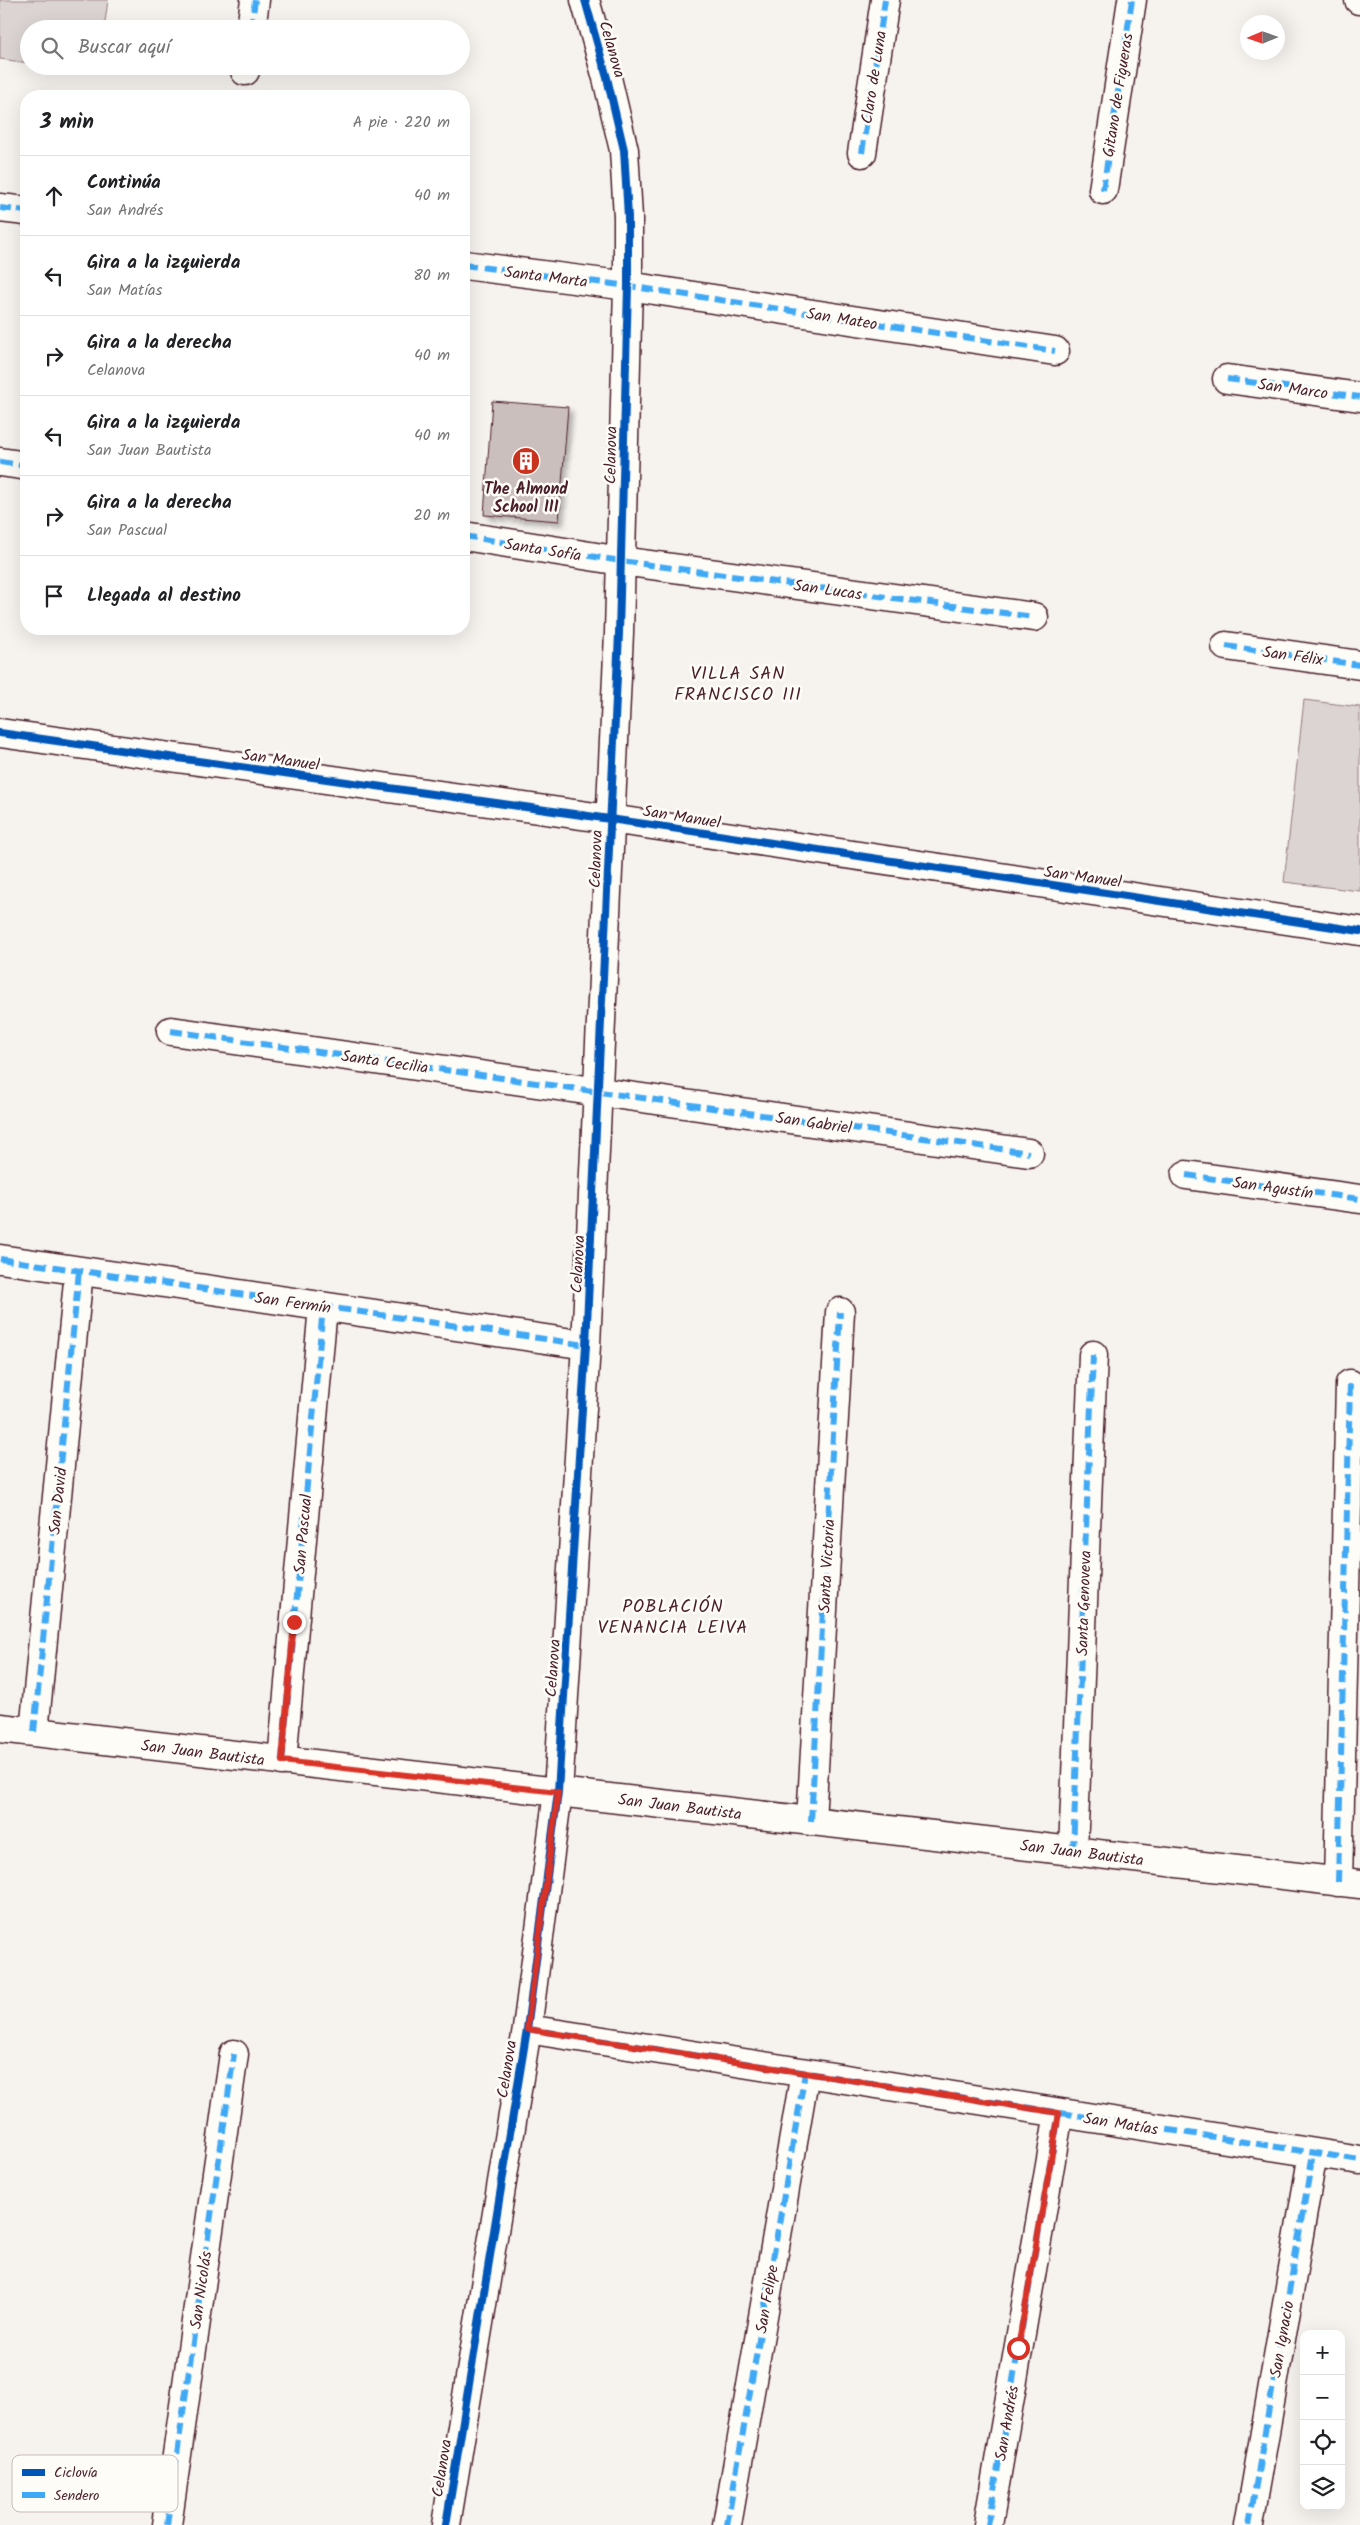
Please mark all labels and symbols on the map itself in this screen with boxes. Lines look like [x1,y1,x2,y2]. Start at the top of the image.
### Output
north arrow [1240,15,1285,60]
street label: Celanova [592,18,632,81]
street label: Claro de Luna [855,29,894,126]
street label: Gitano de Figueras [1096,31,1141,159]
street label: Santa Marta [503,260,589,295]
street label: San Mateo [804,302,879,337]
street label: San Marco [1256,372,1330,407]
street label: Celanova [598,426,625,484]
building icon: The Almond School III [511,446,541,476]
place label: The Almond School III [484,477,568,520]
street label: Santa Sofía [502,532,583,569]
street label: San Lucas [792,573,864,608]
street label: San Félix [1261,640,1326,673]
district label: VILLA SAN FRANCISCO III [674,660,802,710]
street label: San Manuel [240,743,321,778]
street label: San Manuel [641,799,723,836]
street label: Celanova [583,830,610,889]
street label: San Manuel [1042,860,1123,895]
street label: Santa Cecilia [340,1044,430,1081]
street label: San Gabriel [774,1106,854,1141]
street label: San Agustín [1231,1170,1315,1207]
street label: Celanova [564,1234,593,1294]
street label: San Fermín [253,1286,333,1321]
street label: San David [43,1465,75,1536]
street label: San Pascual [288,1493,319,1575]
street label: Santa Victoria [813,1518,842,1614]
street label: Santa Genoveva [1070,1550,1099,1656]
district label: POBLACIÓN VENANCIA LEIVA [598,1593,748,1643]
route end [283,1611,306,1634]
street label: Celanova [539,1638,568,1698]
street label: San Juan Bautista [140,1733,266,1773]
street label: San Juan Bautista [617,1787,743,1827]
street label: San Juan Bautista [1019,1833,1145,1873]
street label: Celanova [491,2039,524,2100]
street label: San Matías [1082,2106,1160,2143]
street label: San Nicolás [184,2250,219,2331]
street label: San Felipe [749,2263,786,2335]
street label: San Ignacio [1263,2299,1302,2380]
route start [1007,2337,1030,2360]
street label: San Andrés [989,2383,1026,2463]
street label: Celanova [426,2438,459,2499]
legend [12,2455,178,2512]
text: Ciclovía [54,2462,98,2484]
text: Sendero [54,2485,99,2507]

